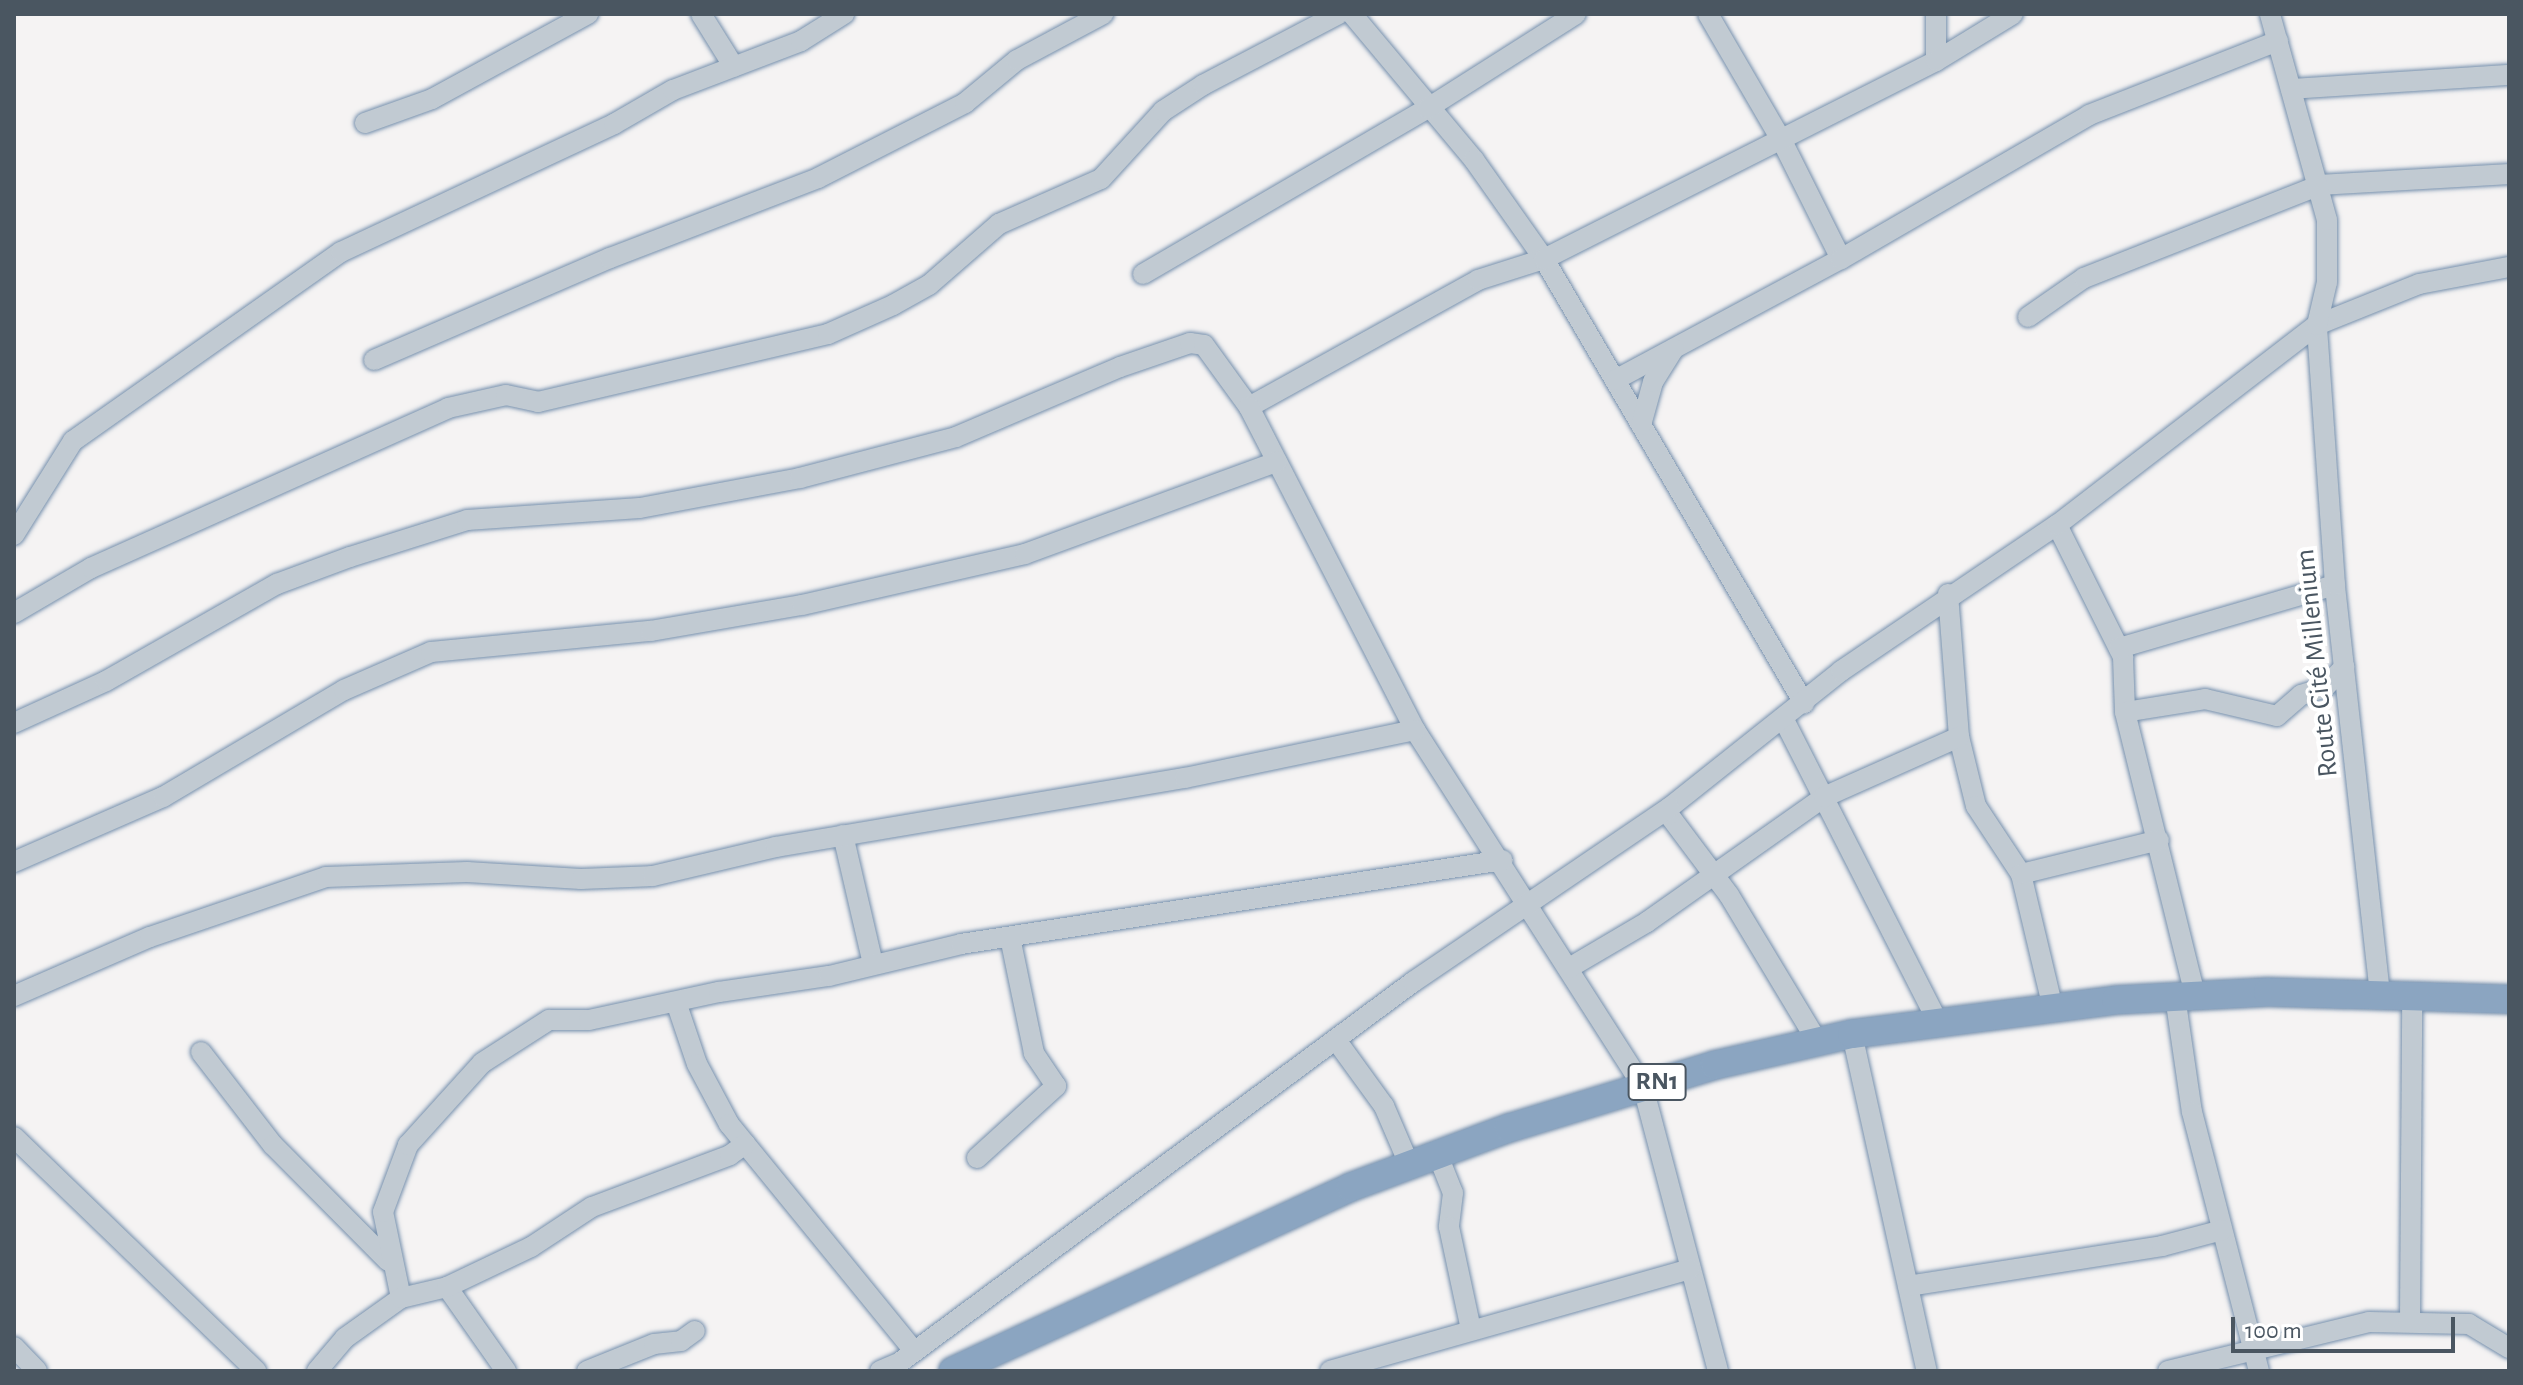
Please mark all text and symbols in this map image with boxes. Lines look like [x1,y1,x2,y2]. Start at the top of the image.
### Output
street label: Route Cité Millenium [2288,547,2346,779]
road number: RN1 [1627,1060,1687,1104]
scale bar [2235,1301,2459,1351]
text: 100 m [2245,1319,2302,1343]

